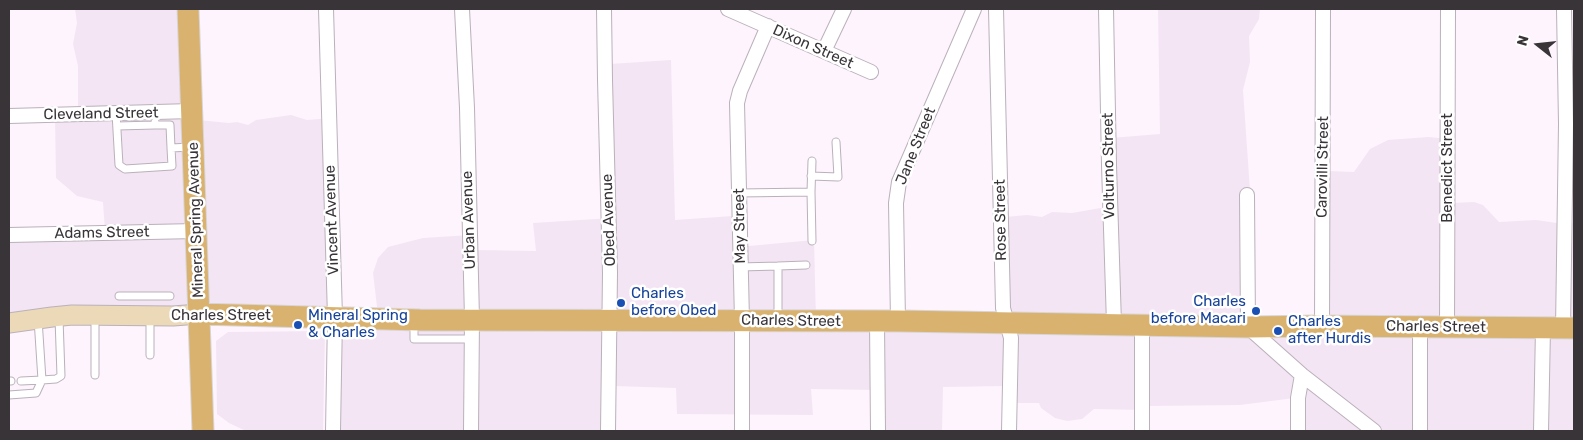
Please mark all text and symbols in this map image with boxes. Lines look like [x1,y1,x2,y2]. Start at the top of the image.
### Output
north arrow [1513,20,1563,70]
street label: Dixon Street [770,21,856,73]
text: N [1514,34,1533,48]
street label: Cleveland Street [43,104,159,124]
street label: Jane Street [892,104,940,188]
street label: Volturno Street [1099,113,1119,219]
street label: Benedict Street [1439,113,1457,223]
street label: Carovilli Street [1313,116,1333,218]
street label: Mineral Spring Avenue [184,142,208,298]
street label: Vincent Avenue [321,165,343,275]
street label: Urban Avenue [458,170,480,270]
street label: Obed Avenue [598,173,620,267]
street label: Rose Street [991,179,1011,261]
street label: May Street [730,188,750,264]
street label: Adams Street [54,223,150,243]
place label: Charles before Obed [631,285,717,320]
place label: Charles before Macari [1151,293,1246,328]
marker: Charles before Obed [615,297,627,309]
marker: Charles before Macari [1250,305,1262,317]
street label: Charles Street [171,307,271,325]
place label: Mineral Spring & Charles [308,307,408,342]
street label: Charles Street [741,311,841,331]
place label: Charles after Hurdis [1288,313,1371,348]
street label: Charles Street [1386,317,1486,337]
marker: Mineral Spring & Charles [292,319,304,331]
marker: Charles after Hurdis [1272,325,1284,337]

